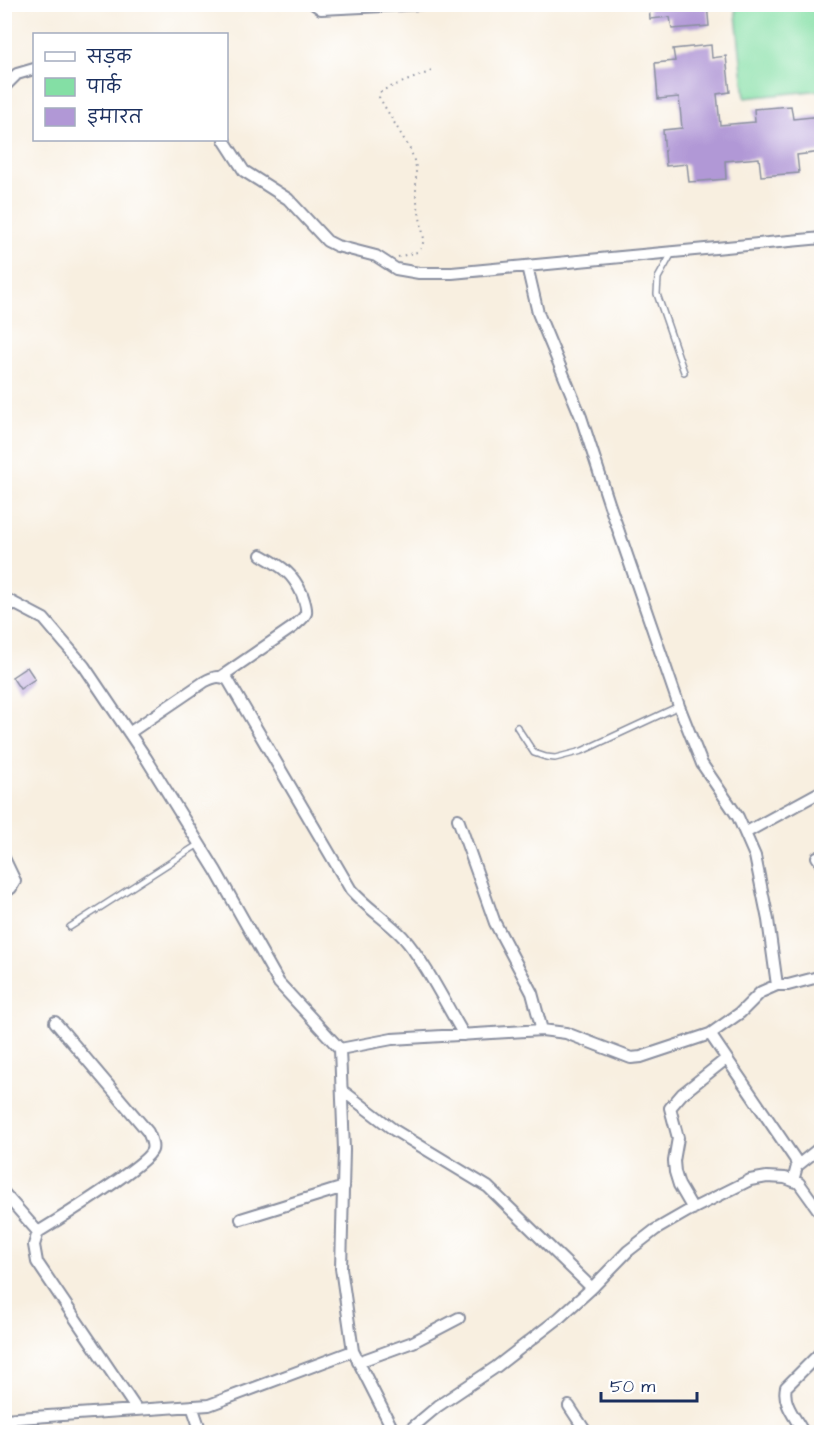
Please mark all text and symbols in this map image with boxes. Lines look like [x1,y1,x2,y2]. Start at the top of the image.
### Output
legend [33,33,228,141]
text: सड़क [86,45,132,70]
text: पार्क [86,73,122,100]
text: इमारत [87,105,143,130]
scale bar [601,1365,697,1403]
text: 50 m [610,1374,655,1399]

